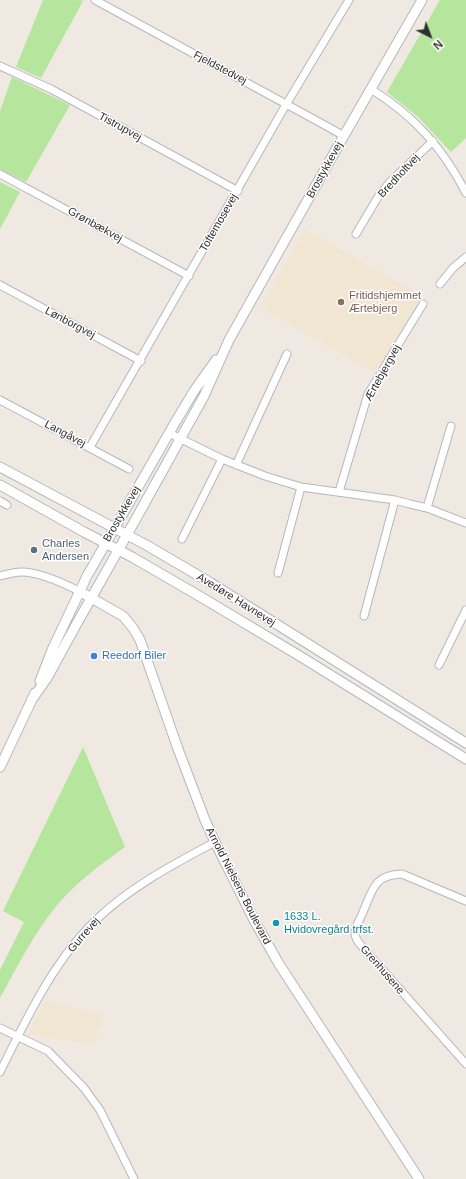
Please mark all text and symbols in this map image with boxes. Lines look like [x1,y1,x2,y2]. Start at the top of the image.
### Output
north arrow [410,16,450,56]
text: N [431,38,445,52]
street label: Fjeldstedvej [191,48,249,88]
street label: Tistrupvej [96,110,144,144]
street label: Brostykkevej [304,140,346,200]
street label: Bredholtvej [375,151,423,201]
street label: Toftemosevej [197,192,241,254]
street label: Grønbækvej [65,205,125,245]
place label: Fritidshjemmet Ærtebjerg [349,289,421,315]
marker: Fritidshjemmet Ærtebjerg [336,297,346,307]
street label: Lønborgvej [43,304,97,342]
street label: Ærtebjergvej [362,343,404,403]
street label: Langåvej [42,418,88,450]
street label: Brostykkevej [101,484,143,544]
place label: Charles Andersen [42,537,89,563]
marker: Charles Andersen [29,545,39,555]
street label: Avedøre Havnevej [194,570,278,630]
place label: Reedorf Biler [102,649,166,663]
marker: Reedorf Biler [89,651,99,661]
street label: Arnold Nielsens Boulevard [203,825,273,947]
place label: 1633 L. Hvidovregård trfst. [284,910,374,936]
street label: Gurrevej [65,915,103,955]
marker: 1633 L. Hvidovregård trfst. [271,918,281,928]
street label: Grenhusene [357,943,407,997]

